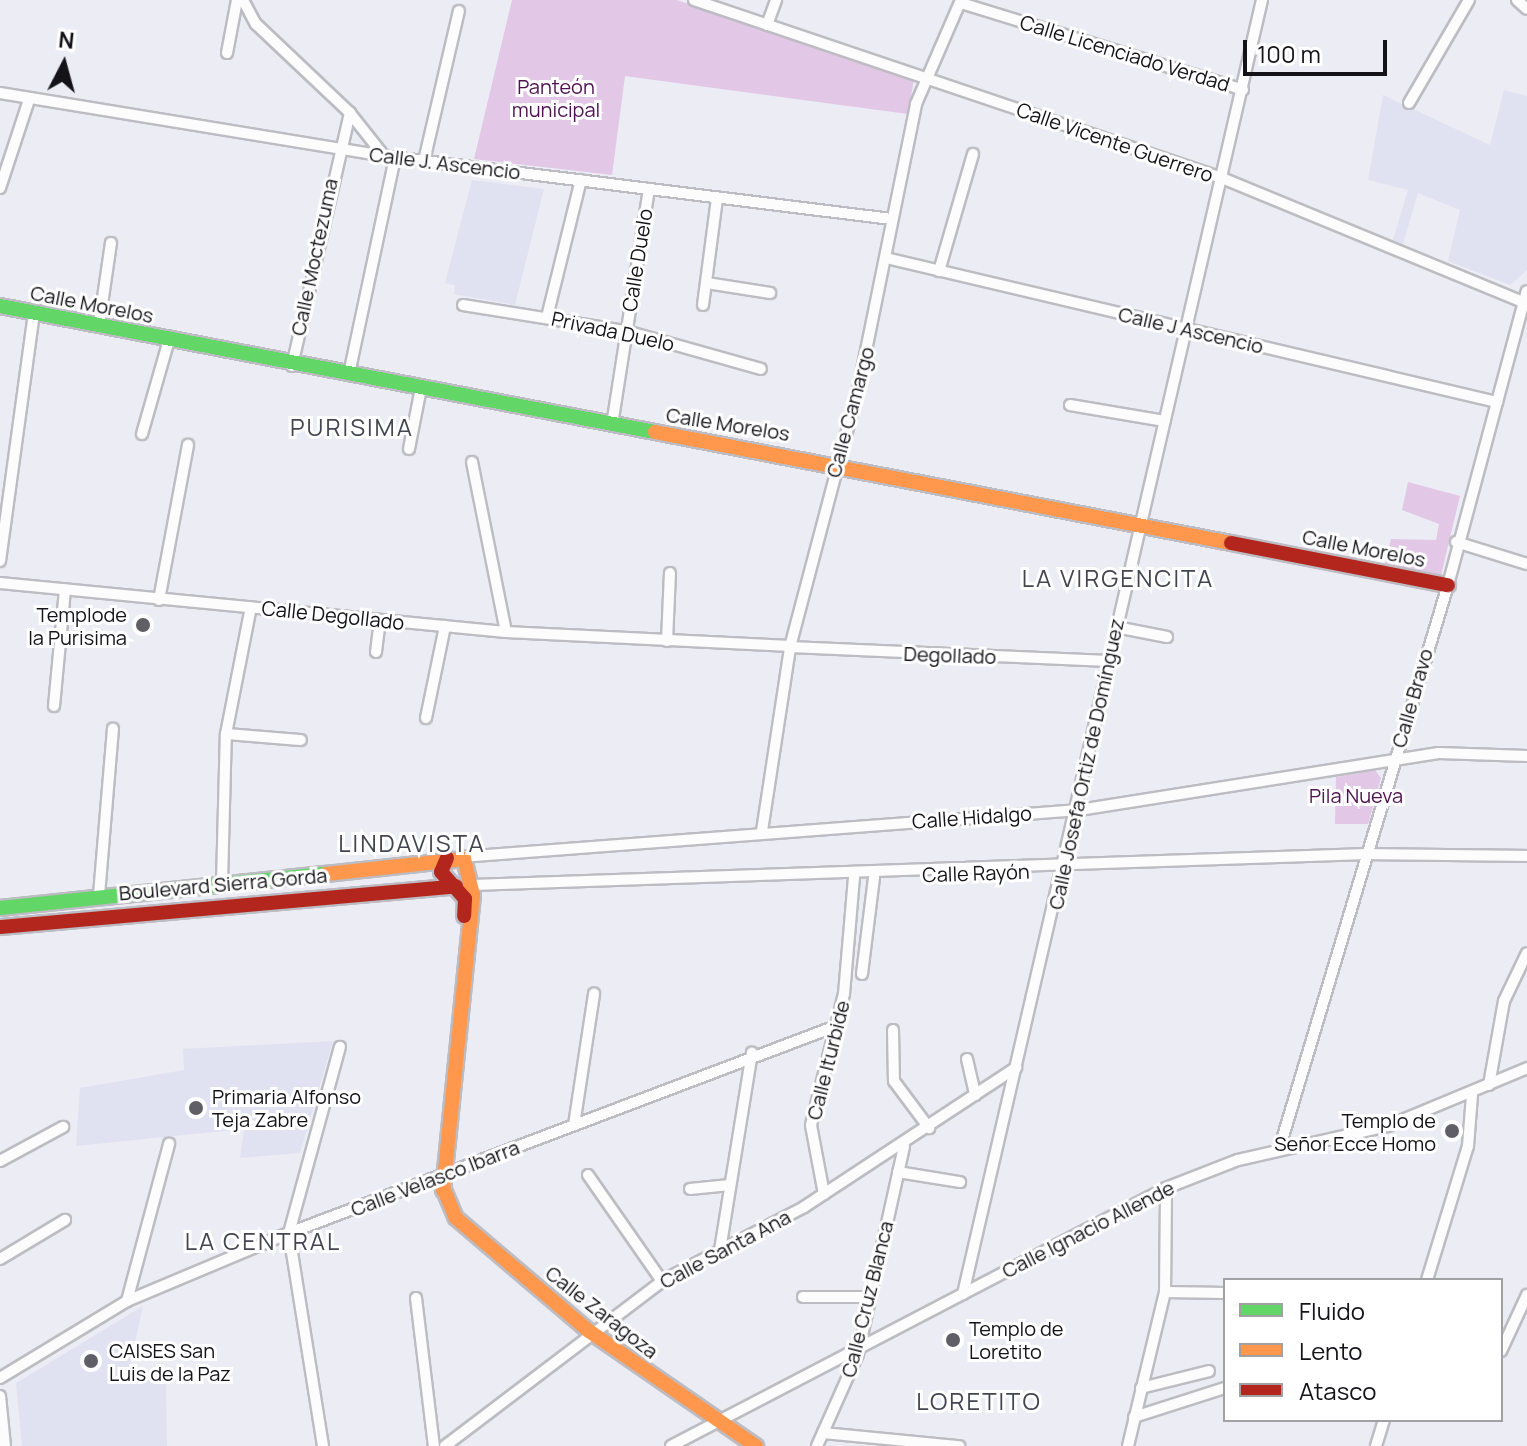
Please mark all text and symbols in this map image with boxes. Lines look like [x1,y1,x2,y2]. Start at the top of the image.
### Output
street label: Calle Licenciado Verdad [1017,10,1233,96]
north arrow [24,24,104,104]
text: N [57,24,76,56]
scale bar [1247,24,1391,74]
text: 100 m [1257,37,1321,70]
park label: Panteón municipal [512,75,600,122]
street label: Calle Vicente Guerrero [1013,97,1217,187]
street label: Calle J. Ascencio [368,142,522,184]
street label: Calle Moctezuma [286,176,342,338]
street label: Calle Duelo [617,207,657,313]
street label: Calle Morelos [29,280,155,328]
street label: Calle J Ascencio [1116,302,1266,358]
street label: Privada Duelo [549,306,677,356]
street label: Calle Camargo [821,344,879,480]
street label: Calle Morelos [665,402,791,446]
district label: PURISIMA [290,413,414,441]
street label: Calle Morelos [1301,524,1427,572]
district label: LA VIRGENCITA [1022,564,1214,592]
street label: Calle Degollado [260,596,406,634]
place label: Templode la Purisima [28,602,127,649]
marker: Templode la Purisima [134,616,152,634]
street label: Calle Josefa Ortiz de Domínguez [1043,616,1129,912]
street label: Degollado [903,641,997,669]
street label: Calle Bravo [1386,646,1438,750]
park label: Pila Nueva [1309,783,1403,807]
street label: Calle Hidalgo [911,801,1033,833]
district label: LINDAVISTA [338,829,486,857]
street label: Calle Rayón [922,859,1030,887]
street label: Boulevard Sierra Gorda [118,863,328,905]
street label: Calle Iturbide [802,998,854,1122]
place label: Primaria Alfonso Teja Zabre [212,1084,361,1131]
marker: Primaria Alfonso Teja Zabre [187,1099,205,1117]
place label: Templo de Señor Ecce Homo [1274,1108,1436,1155]
marker: Templo de Señor Ecce Homo [1443,1122,1461,1140]
street label: Calle Velasco Ibarra [347,1135,523,1221]
street label: Calle Ignacio Allende [998,1175,1178,1283]
street label: Calle Santa Ana [656,1204,794,1294]
street label: Calle Cruz Blanca [836,1218,898,1380]
district label: LA CENTRAL [185,1227,341,1255]
street label: Calle Zaragoza [541,1261,663,1363]
legend [1223,1278,1503,1422]
text: Fluido [1299,1294,1365,1327]
place label: Templo de Loretito [969,1316,1064,1363]
marker: Templo de Loretito [944,1331,962,1349]
text: Lento [1299,1334,1363,1367]
place label: CAISES San Luis de la Paz [109,1338,231,1385]
marker: CAISES San Luis de la Paz [80,1350,102,1372]
text: Atasco [1299,1374,1376,1407]
district label: LORETITO [916,1387,1042,1415]

